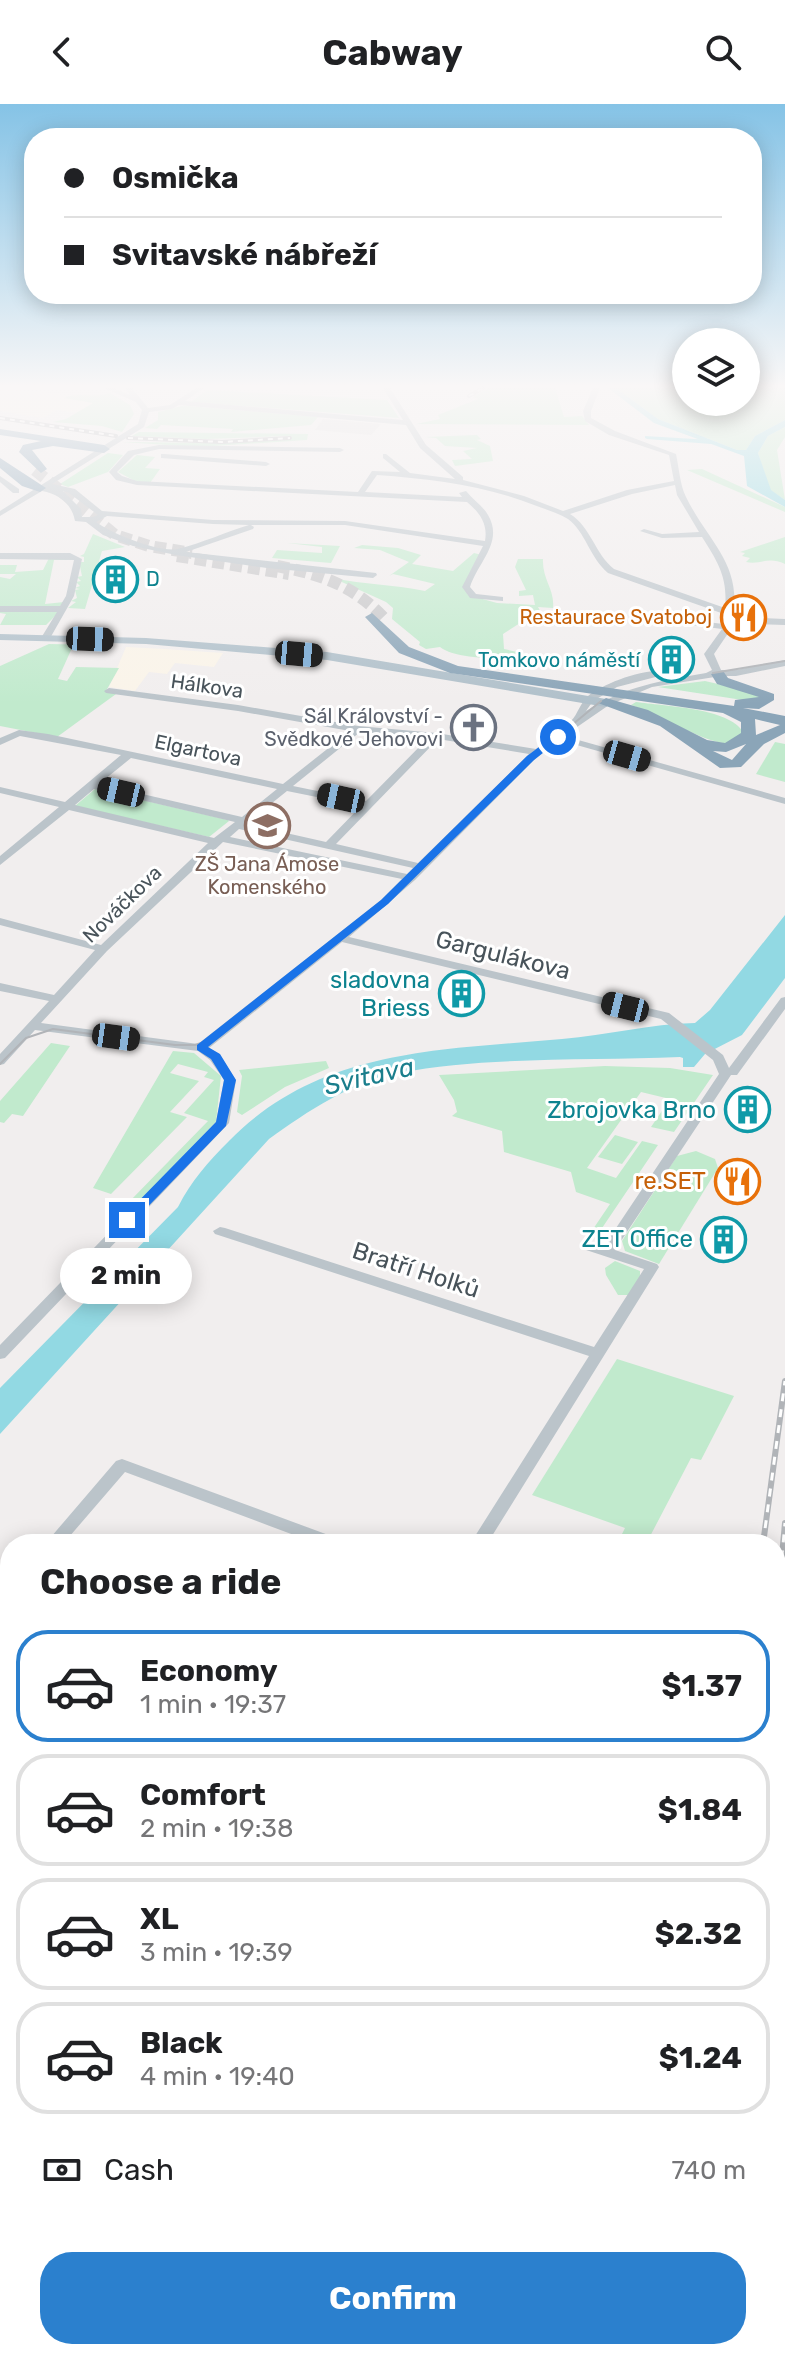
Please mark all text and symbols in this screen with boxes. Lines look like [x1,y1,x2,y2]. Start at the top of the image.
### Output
icon: back [40,30,84,74]
icon: search [701,30,745,74]
text: Cabway [322,31,463,74]
text: Osmička [112,160,239,196]
text: Svitavské nábřeží [112,237,377,273]
map controls [672,328,760,416]
button: layers [672,328,760,416]
building icon: D [91,555,139,603]
place label: D [146,567,160,591]
restaurant icon: Restaurace Svatoboj [719,593,767,641]
place label: Restaurace Svatoboj [519,605,712,629]
car [66,626,114,652]
building icon: Tomkovo náměstí [647,636,695,684]
car [274,640,324,668]
place label: Tomkovo náměstí [478,648,641,672]
street label: Hálkova [169,669,245,703]
place label: Sál Království - Svědkové Jehovovi [264,704,443,751]
church icon: Sál Království - Svědkové Jehovovi [450,704,498,752]
route start [540,719,576,755]
street label: Elgartova [152,729,244,771]
car [601,738,653,774]
car [95,775,147,809]
car [315,781,367,815]
school or university icon: ZŠ Jana Ámose Komenského [243,801,291,849]
place label: ZŠ Jana Ámose Komenského [195,852,339,899]
street label: Nováčkova [78,860,166,948]
street label: Gargulákova [433,925,573,985]
place label: sladovna Briess [330,966,430,1022]
building icon: sladovna Briess [437,970,485,1018]
car [599,990,651,1024]
car [91,1022,141,1052]
water label: Svitava [321,1051,417,1102]
building icon: Zbrojovka Brno [723,1086,771,1134]
place label: Zbrojovka Brno [547,1096,716,1124]
restaurant icon: re.SET [713,1157,761,1205]
place label: re.SET [634,1167,706,1195]
route end [109,1202,145,1238]
building icon: ZET Office [700,1215,748,1263]
place label: ZET Office [581,1225,693,1253]
street label: Bratří Holků [349,1236,483,1304]
callout: 2 min [61,1248,193,1304]
text: 2 min [91,1260,161,1291]
text: Choose a ride [40,1560,281,1603]
icon: car [44,1650,116,1722]
text: Economy [140,1653,278,1689]
text: $1.37 [662,1668,742,1704]
text: 1 min · 19:37 [140,1689,286,1720]
icon: car [44,1774,116,1846]
text: Comfort [140,1777,266,1813]
text: $1.84 [658,1792,742,1828]
text: 2 min · 19:38 [140,1813,293,1844]
icon: car [44,1898,116,1970]
text: XL [140,1901,179,1937]
text: $2.32 [655,1916,742,1952]
text: 3 min · 19:39 [140,1937,293,1968]
icon: car [44,2022,116,2094]
text: Black [140,2025,223,2061]
text: $1.24 [659,2040,742,2076]
text: 4 min · 19:40 [140,2061,295,2092]
icon: cash [40,2148,84,2192]
text: Cash [104,2152,174,2188]
text: 740 m [671,2155,746,2186]
button: Confirm [40,2252,746,2344]

